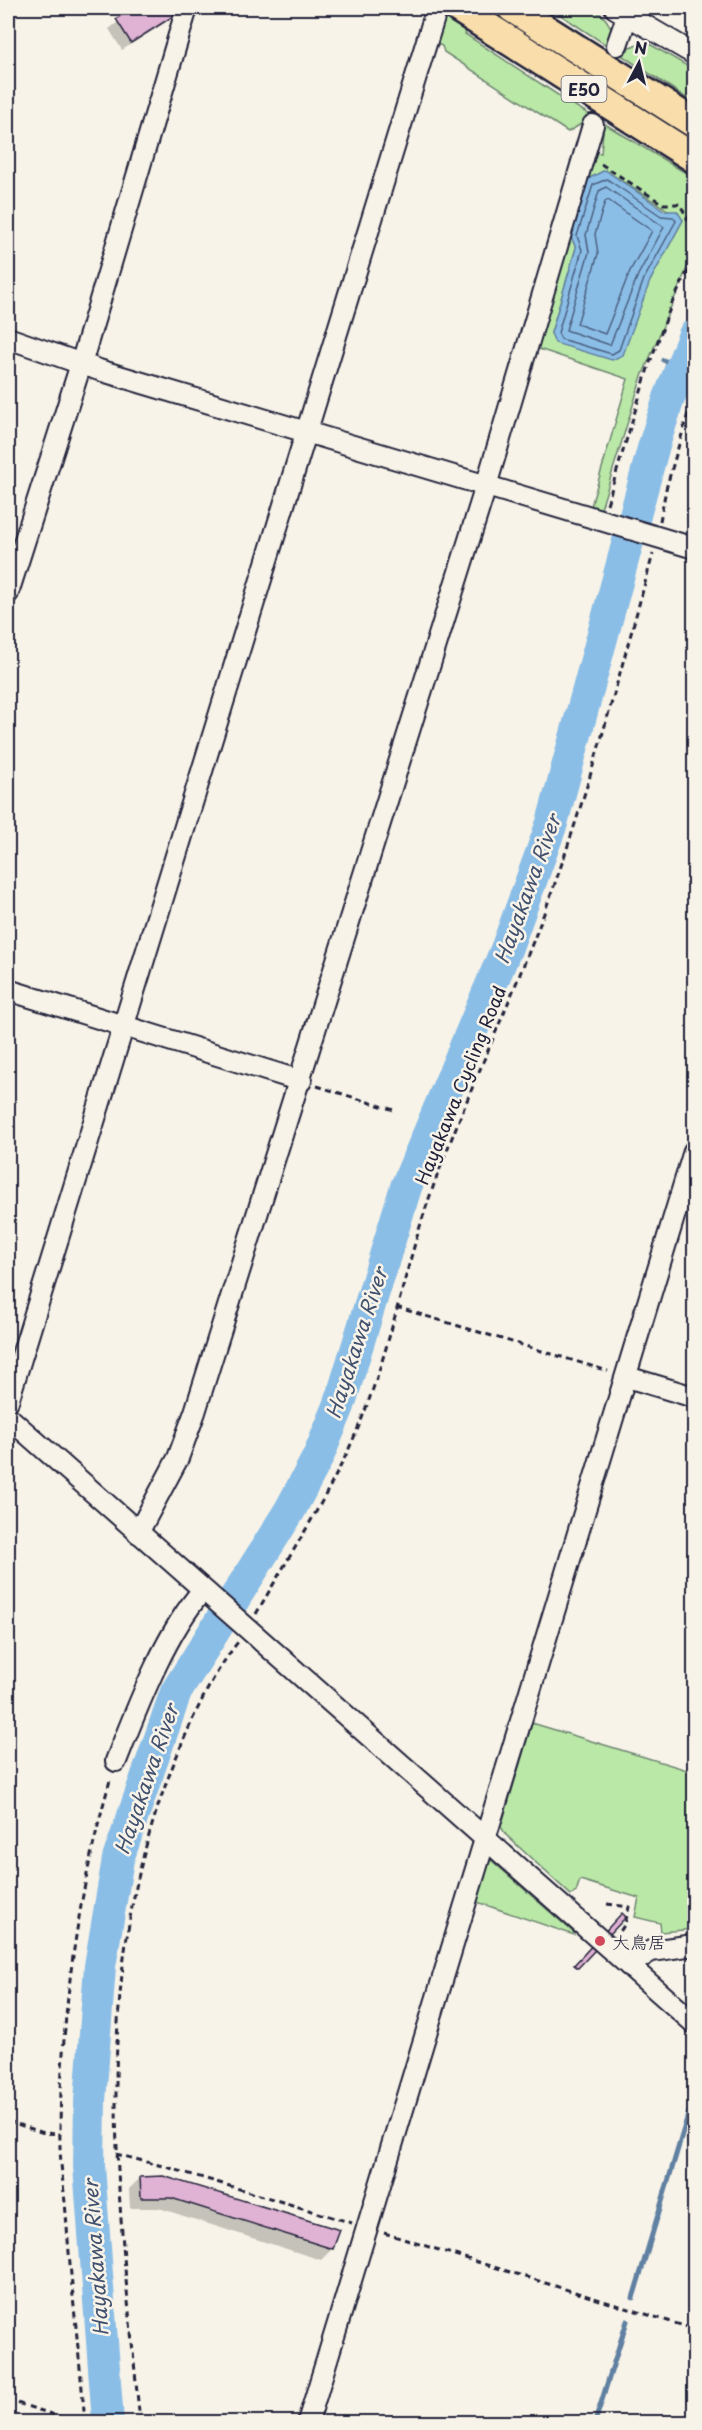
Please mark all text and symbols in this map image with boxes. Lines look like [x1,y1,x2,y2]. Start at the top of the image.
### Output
north arrow [609,33,669,93]
text: N [633,34,649,60]
road number: E50 [562,76,606,102]
water label: Hayakawa River [486,808,569,968]
street label: Hayakawa Cycling Road [408,982,512,1188]
water label: Hayakawa River [318,1261,395,1422]
water label: Hayakawa River [106,1697,187,1858]
place label: 大鳥居 [612,1928,666,1955]
marker: 大鳥居 [593,1934,607,1948]
water label: Hayakawa River [74,2176,115,2337]

